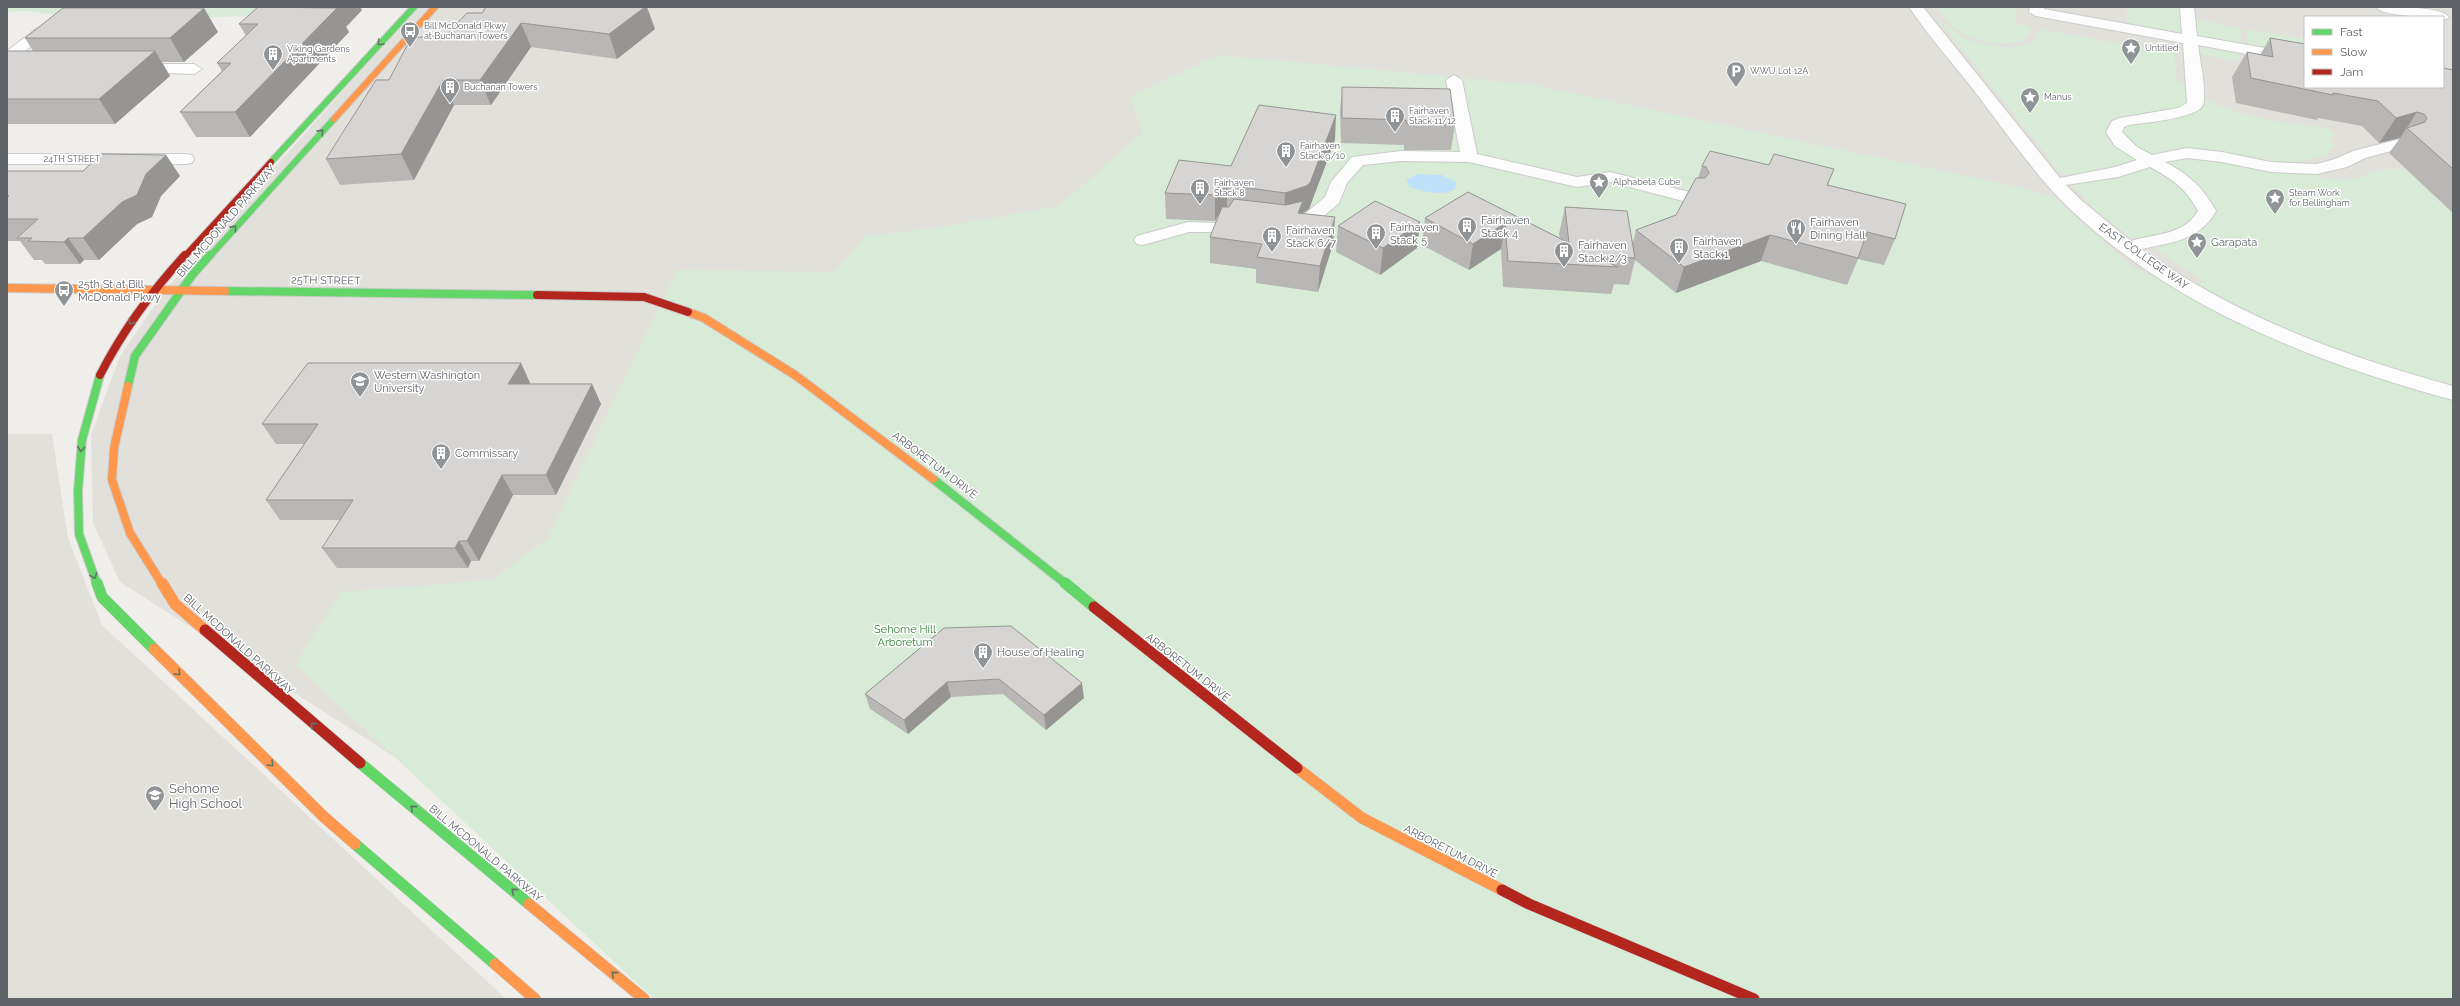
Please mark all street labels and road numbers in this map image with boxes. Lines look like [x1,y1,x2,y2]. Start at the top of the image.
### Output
street label: 24TH STREET [44,154,101,164]
street label: BILL MCDONALD PARKWAY [174,163,279,280]
street label: EAST COLLEGE WAY [2096,221,2191,292]
street label: 25TH STREET [291,273,361,288]
street label: ARBORETUM DRIVE [889,429,980,502]
street label: BILL MCDONALD PARKWAY [181,591,297,697]
street label: ARBORETUM DRIVE [1143,630,1233,705]
street label: BILL MCDONALD PARKWAY [426,802,545,905]
street label: ARBORETUM DRIVE [1402,822,1500,881]

